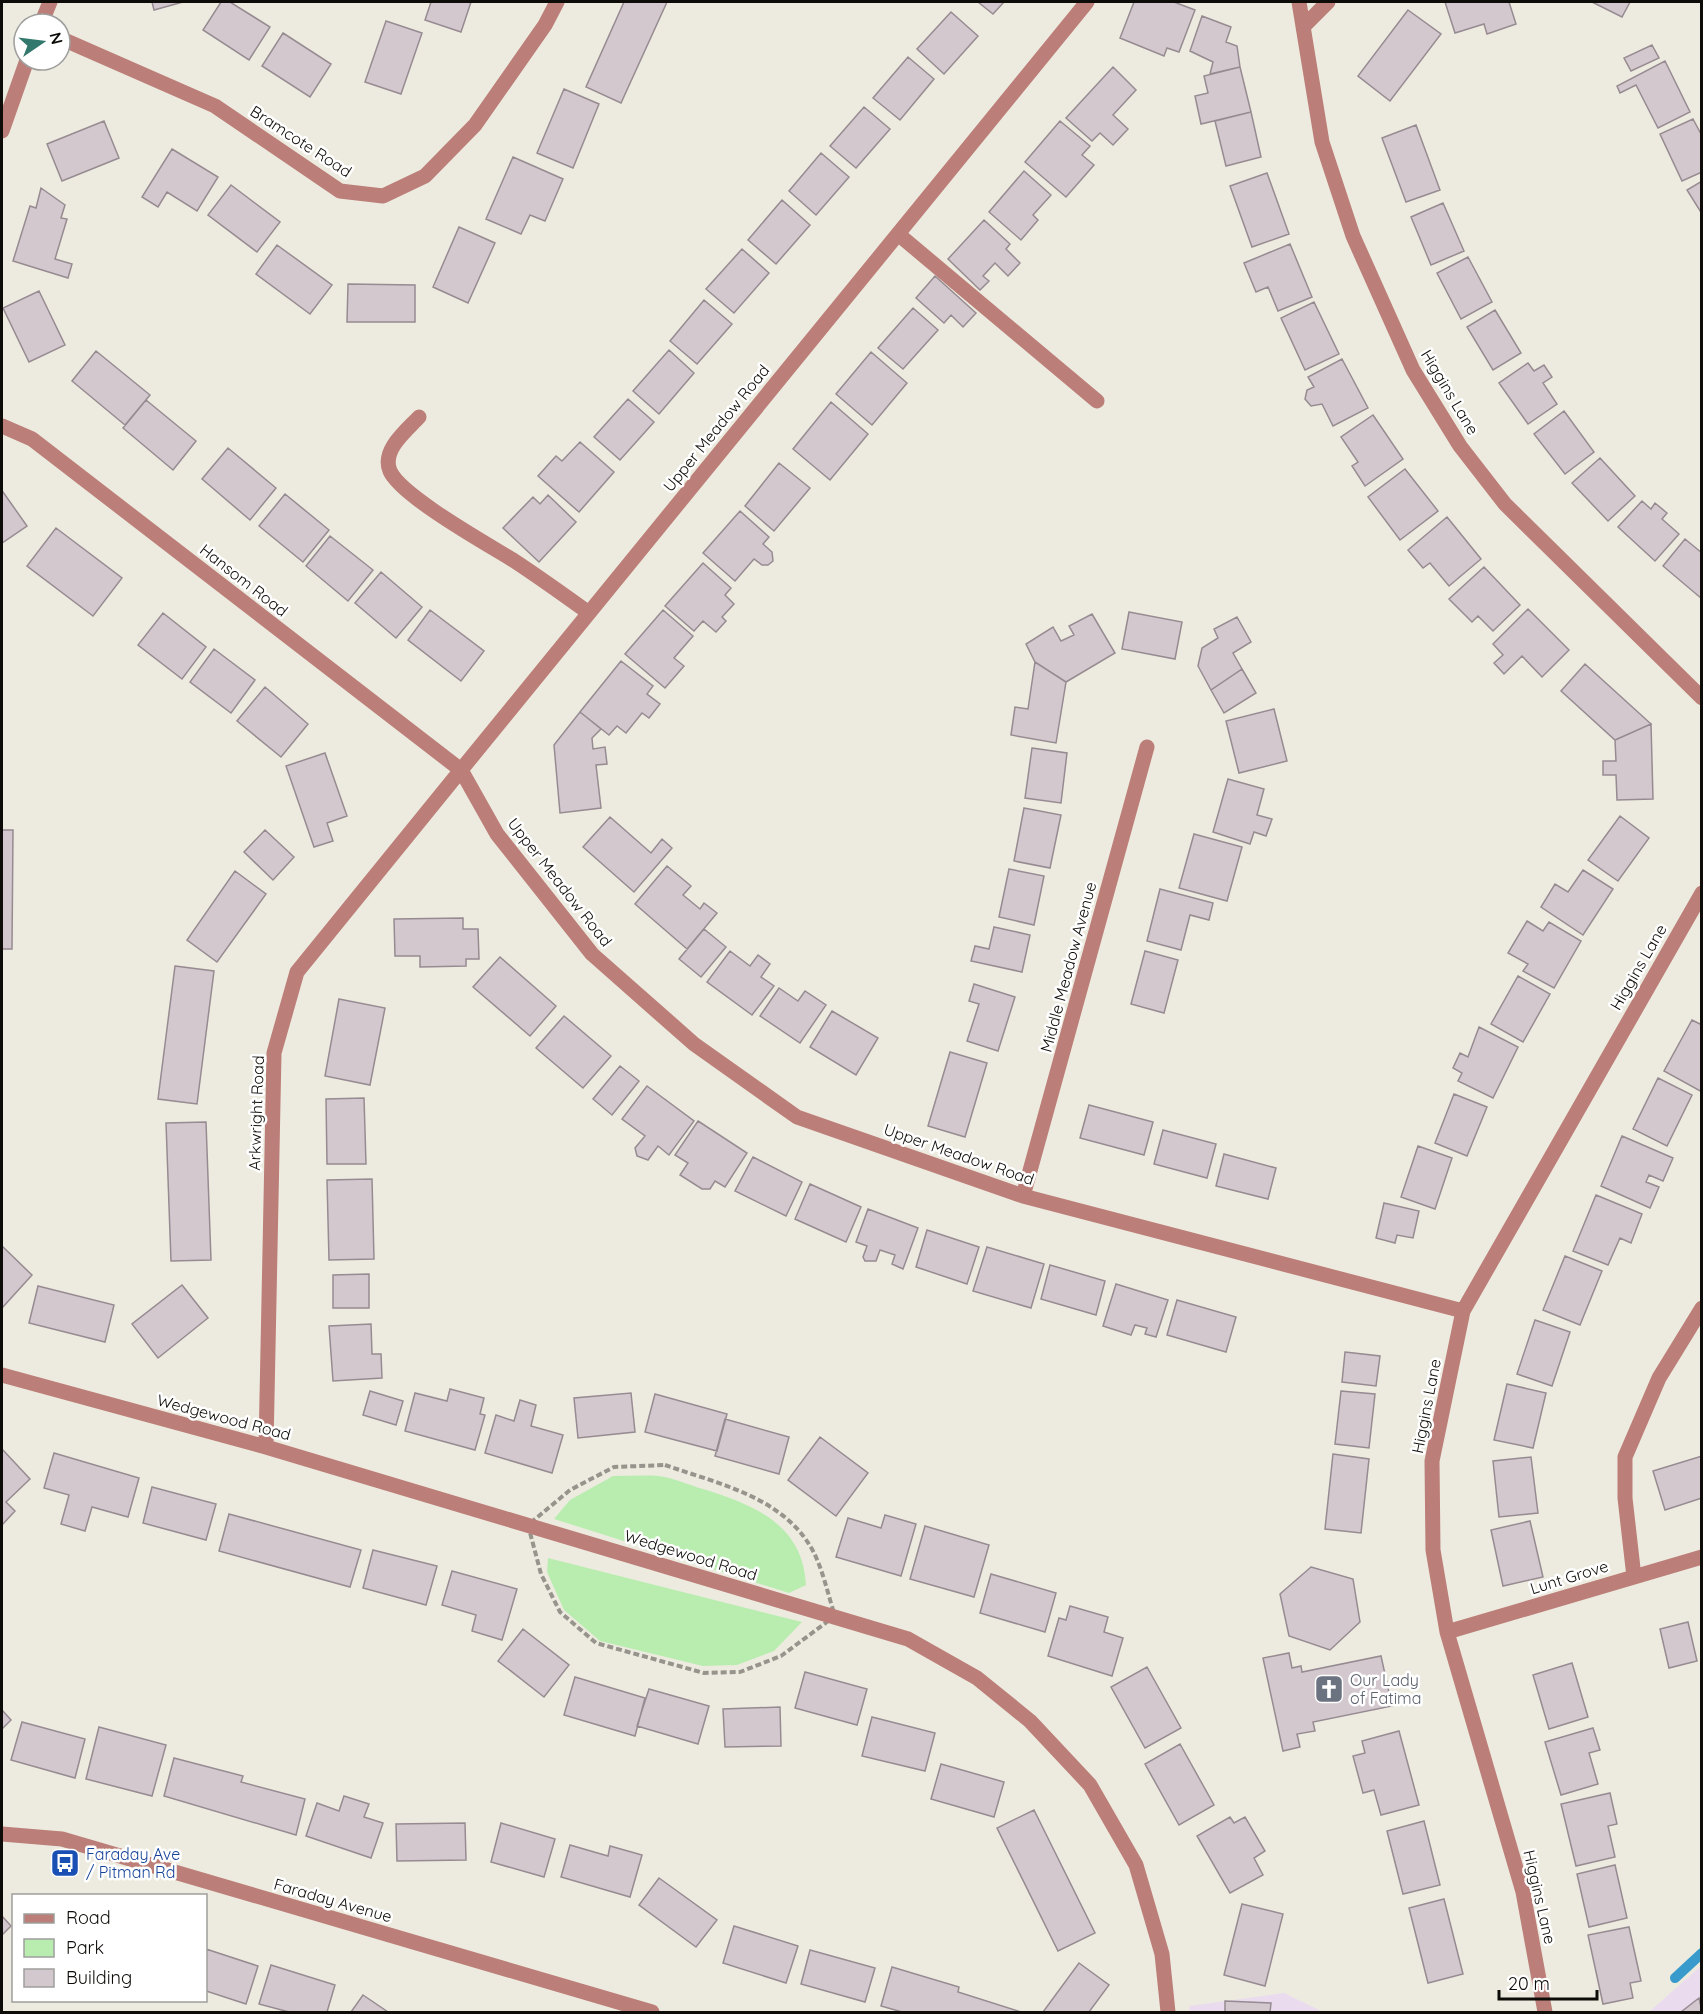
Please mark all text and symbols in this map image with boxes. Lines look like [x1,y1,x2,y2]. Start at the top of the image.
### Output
north arrow [12,12,72,72]
text: N [45,30,68,46]
street label: Bramcote Road [246,101,356,181]
street label: Higgins Lane [1417,346,1483,438]
street label: Upper Meadow Road [659,360,773,496]
street label: Hansom Road [196,539,292,621]
street label: Upper Meadow Road [504,814,616,950]
street label: Middle Meadow Avenue [1036,880,1100,1054]
street label: Higgins Lane [1605,920,1671,1014]
street label: Arkwright Road [244,1055,268,1171]
street label: Upper Meadow Road [881,1119,1037,1189]
street label: Higgins Lane [1407,1357,1445,1455]
street label: Wedgewood Road [155,1390,293,1444]
street label: Wedgewood Road [622,1525,760,1585]
street label: Lunt Grove [1528,1556,1610,1598]
place label: Our Lady of Fatima [1350,1670,1421,1708]
church icon: Our Lady of Fatima [1313,1673,1345,1705]
place label: Faraday Ave / Pitman Rd [86,1844,180,1882]
bus stop icon: Faraday Ave / Pitman Rd [49,1847,81,1879]
street label: Higgins Lane [1519,1848,1561,1946]
street label: Faraday Avenue [272,1874,394,1926]
legend [12,1894,207,2002]
text: Road [66,1906,111,1929]
text: Park [66,1936,104,1959]
scale bar [1499,1963,1596,2001]
text: Building [66,1966,132,1989]
text: 20 m [1508,1972,1550,1995]

